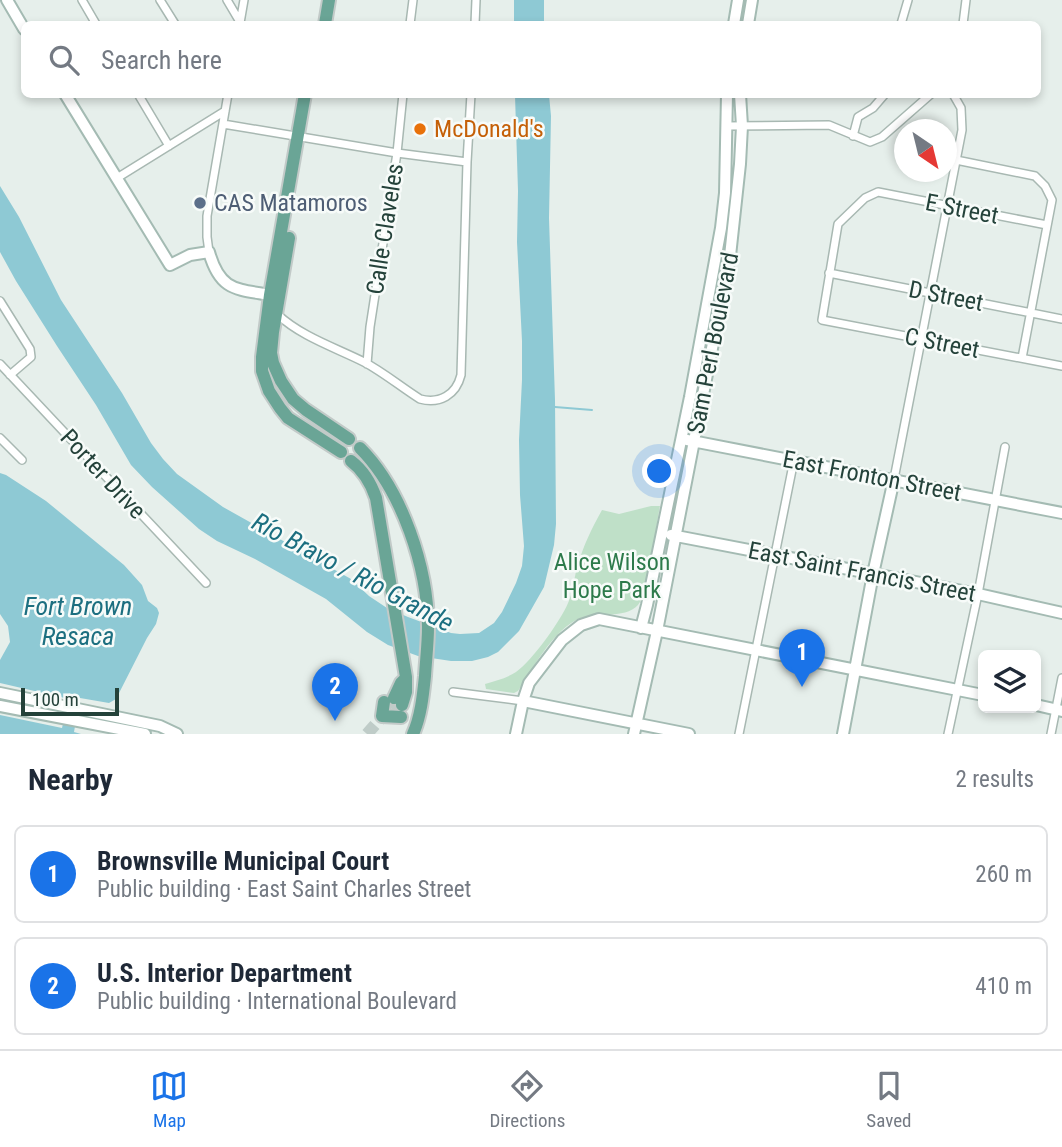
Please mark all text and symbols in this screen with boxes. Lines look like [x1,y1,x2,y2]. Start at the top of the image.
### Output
search box [21,21,1041,98]
icon: search [45,41,83,79]
text: Search here [101,45,222,75]
place label: McDonald's [434,115,544,143]
north arrow [894,119,957,182]
marker: McDonald's [412,121,428,137]
street label: Calle Claveles [361,161,409,297]
street label: E Street [923,188,1001,230]
place label: CAS Matamoros [214,189,368,217]
marker: CAS Matamoros [192,195,208,211]
street label: Sam Perl Boulevard [682,250,744,436]
street label: D Street [906,275,986,317]
street label: C Street [902,322,982,364]
street label: Porter Drive [55,423,151,525]
street label: East Fronton Street [780,445,964,507]
your location [642,454,676,488]
water label: Río Bravo / Rio Grande [247,506,459,638]
street label: East Saint Francis Street [746,536,978,608]
park label: Alice Wilson Hope Park [554,548,670,604]
water label: Fort Brown Resaca [24,591,132,651]
pin: 1 [779,629,825,687]
map controls [978,650,1041,713]
button: layers [978,650,1041,713]
pin: 2 [312,663,358,721]
scale bar [21,685,119,717]
text: 100 m [32,688,79,711]
text: Nearby [28,762,113,797]
text: 2 results [956,766,1034,793]
text: Brownsville Municipal Court [97,846,389,876]
text: 1 [47,861,59,888]
text: 260 m [975,861,1032,888]
text: Public building · East Saint Charles Street [97,876,471,903]
text: U.S. Interior Department [97,958,352,988]
text: 2 [47,973,59,1000]
text: 410 m [975,973,1032,1000]
text: Public building · International Boulevard [97,988,457,1015]
tab: Map [150,1067,188,1132]
tab: Directions [489,1067,565,1132]
tab: Saved [866,1067,912,1132]

